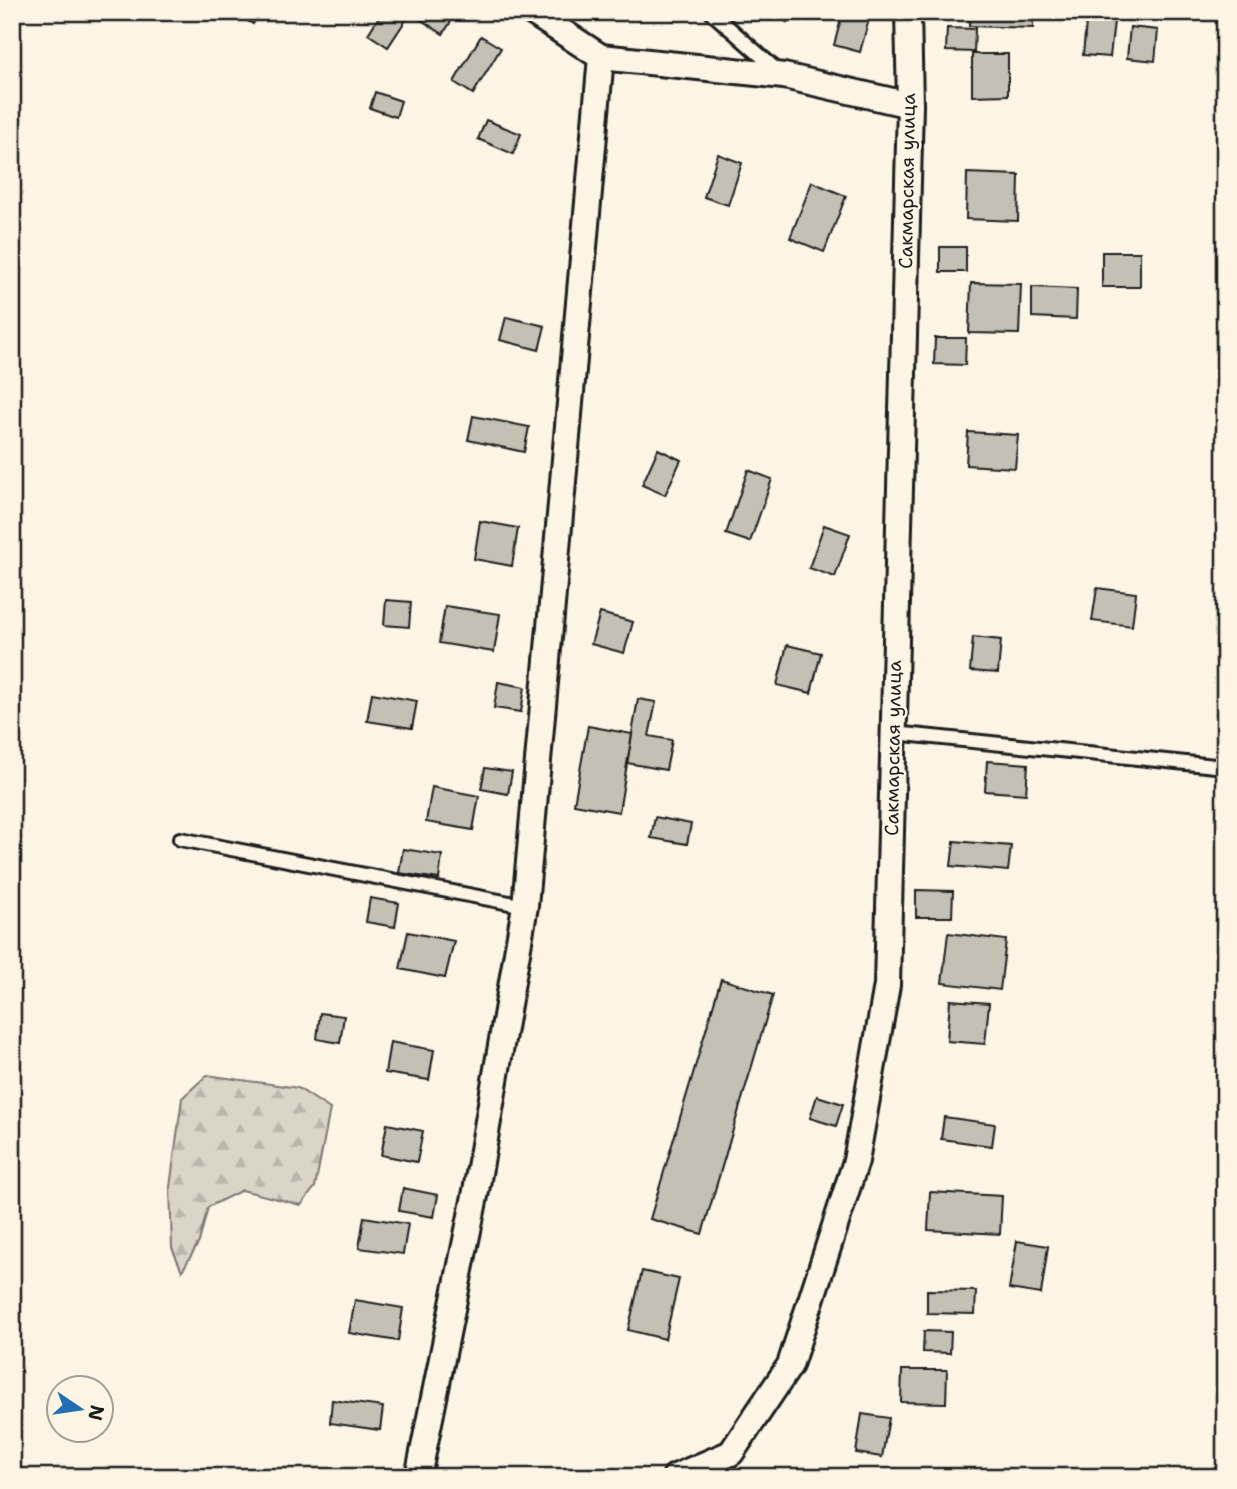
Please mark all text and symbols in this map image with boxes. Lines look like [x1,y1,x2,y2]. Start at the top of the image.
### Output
street label: Сакмарская улица [893,93,921,269]
street label: Сакмарская улица [879,660,907,836]
north arrow [46,1374,116,1444]
text: N [82,1403,110,1423]

